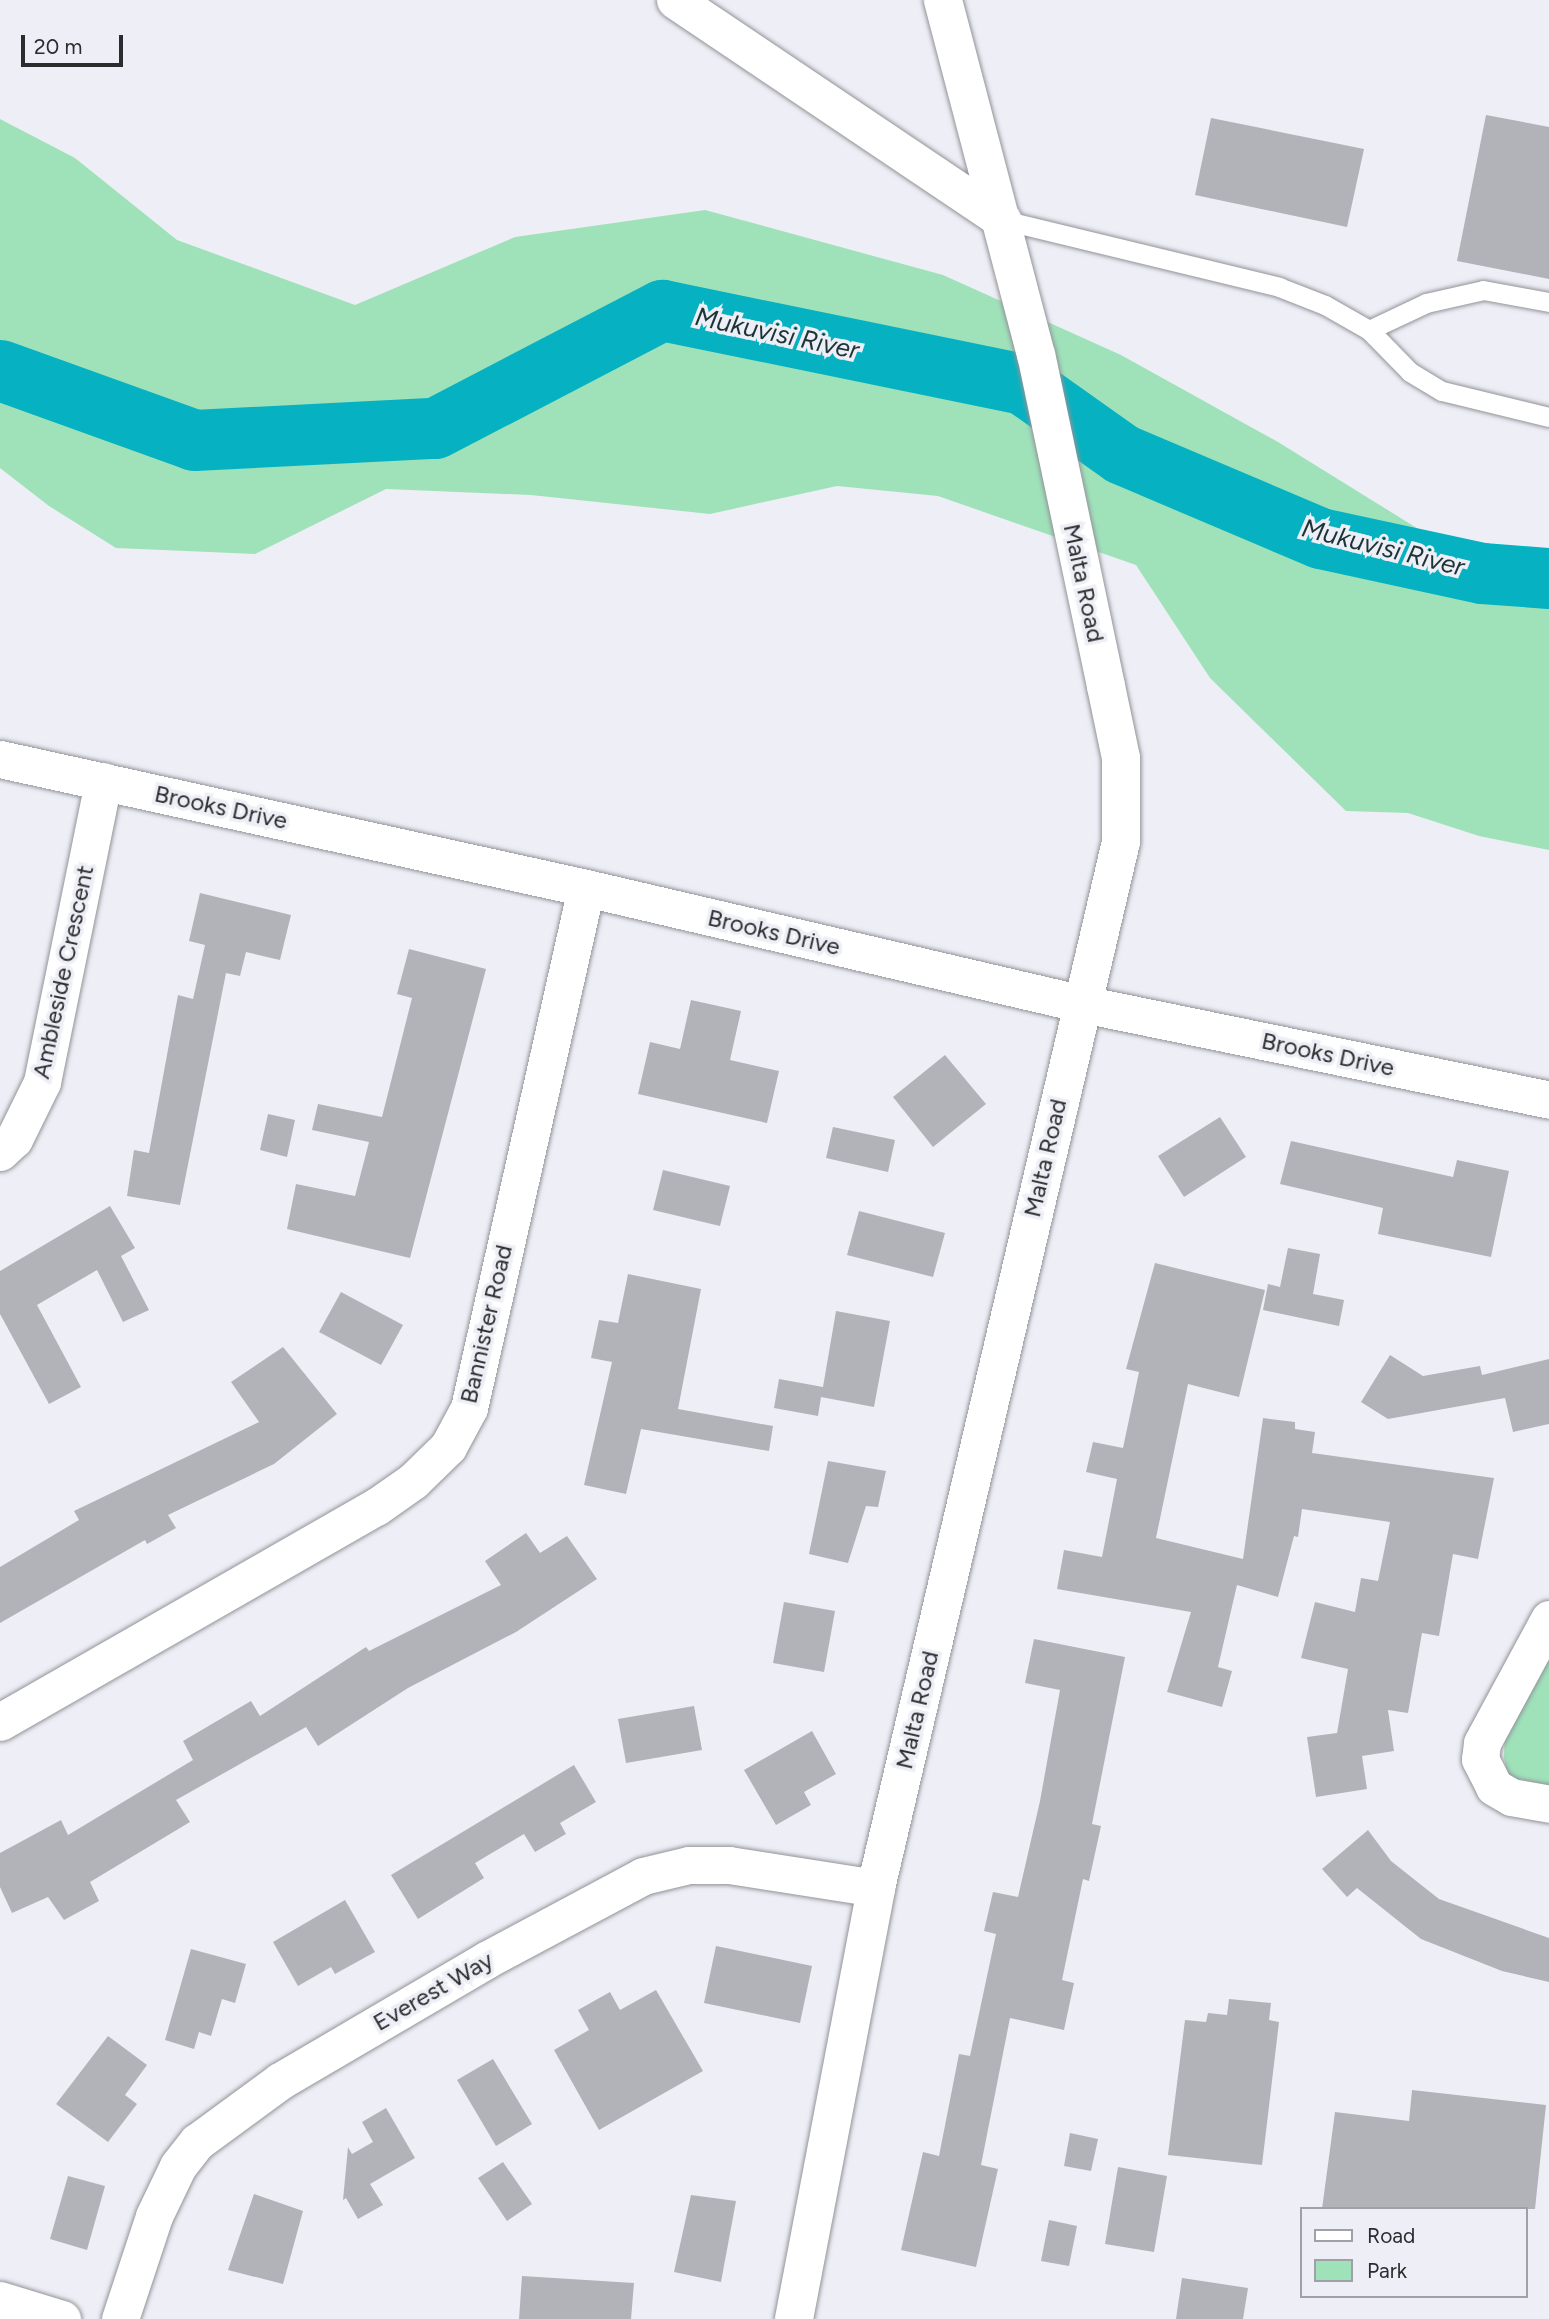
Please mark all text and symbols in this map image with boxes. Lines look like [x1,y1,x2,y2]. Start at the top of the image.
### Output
scale bar [24,21,126,65]
text: 20 m [34,34,82,59]
water label: Mukuvisi River [692,301,862,367]
water label: Mukuvisi River [1298,513,1468,583]
street label: Malta Road [1057,521,1111,645]
street label: Brooks Drive [152,779,290,835]
street label: Ambleside Crescent [26,863,100,1081]
street label: Brooks Drive [705,903,843,961]
street label: Brooks Drive [1259,1026,1397,1082]
street label: Malta Road [1017,1096,1073,1220]
street label: Bannister Road [454,1242,518,1406]
street label: Malta Road [889,1648,945,1772]
street label: Everest Way [368,1945,498,2037]
legend [1300,2207,1528,2298]
text: Road [1367,2223,1415,2248]
text: Park [1367,2258,1407,2283]

